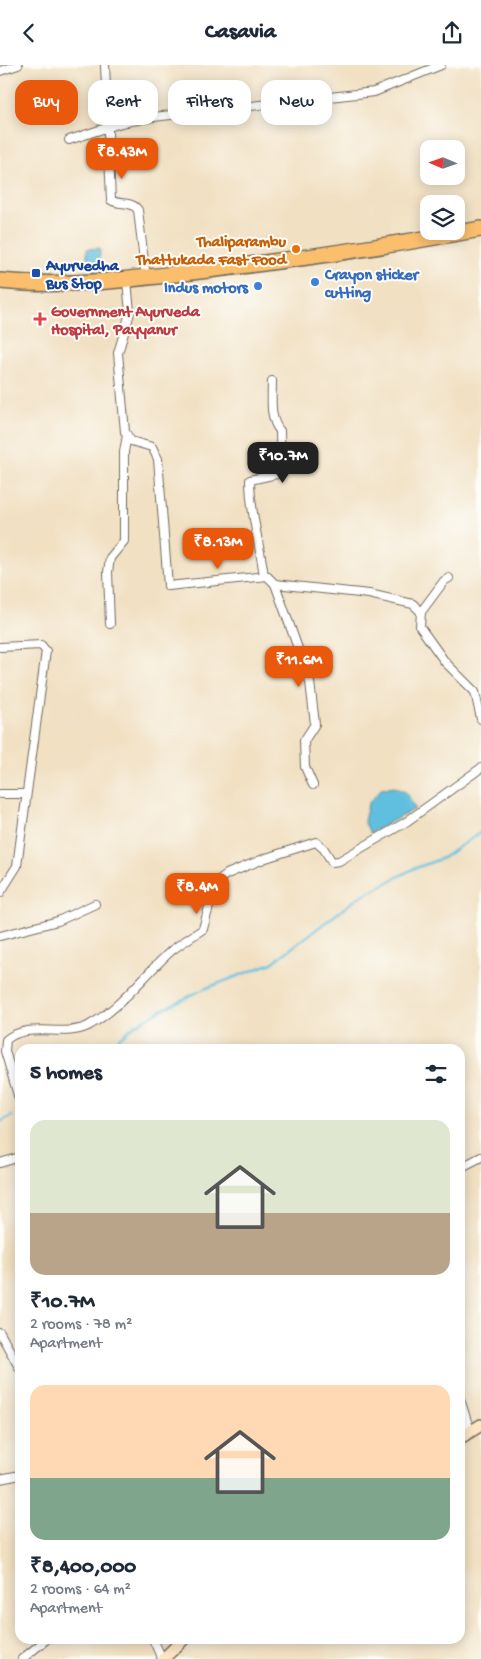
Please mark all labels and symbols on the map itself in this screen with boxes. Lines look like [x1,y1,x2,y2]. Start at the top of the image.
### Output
pin: ₹8.43M [81,137,163,180]
north arrow [420,140,465,185]
place label: Thaliparambu Thattukada Fast Food [134,234,288,271]
marker: Thaliparambu Thattukada Fast Food [290,243,302,255]
place label: Ayurvedha Bus Stop [45,258,120,295]
marker: Ayurvedha Bus Stop [30,267,42,279]
place label: Crayon sticker cutting [324,267,421,304]
marker: Crayon sticker cutting [309,276,321,288]
place label: Indus motors [164,280,249,299]
marker: Indus motors [252,280,264,292]
place label: Government Ayurveda Hospital, Payyanur [51,304,201,341]
marker: Government Ayurveda Hospital, Payyanur [33,312,47,326]
pin: ₹10.7M [242,441,324,484]
pin: ₹8.13M [177,527,259,570]
pin: ₹11.6M [258,645,340,688]
pin: ₹8.4M [162,873,232,915]

